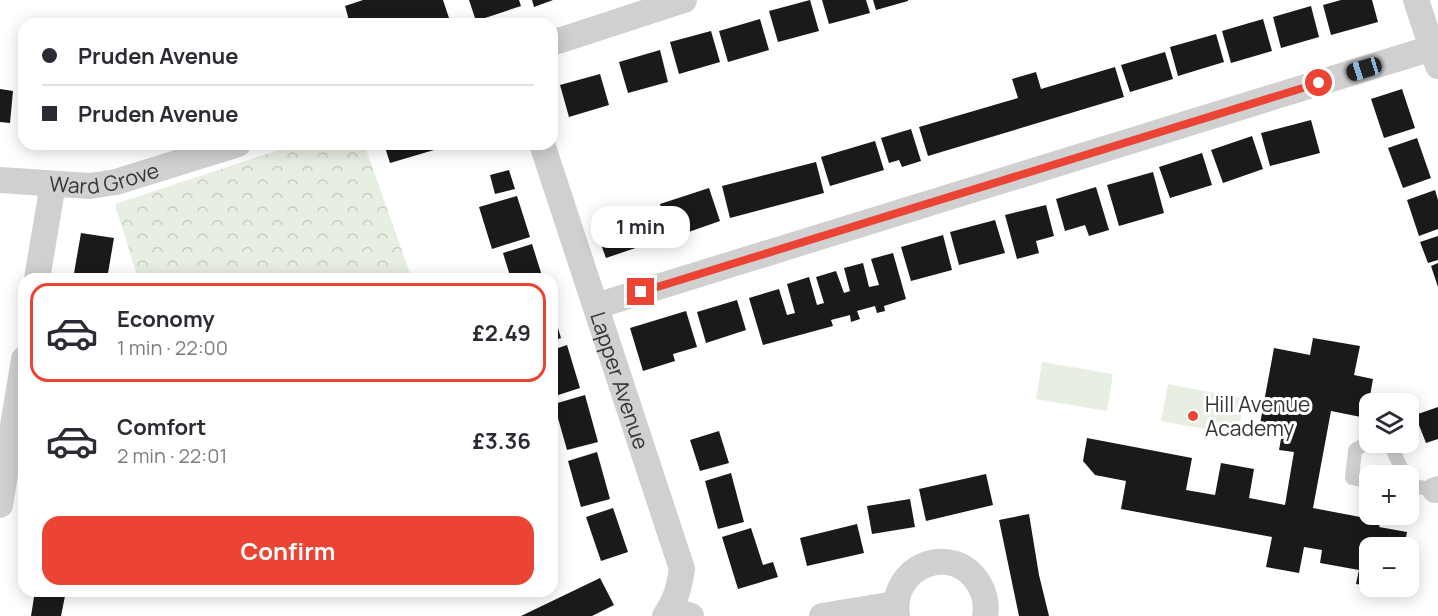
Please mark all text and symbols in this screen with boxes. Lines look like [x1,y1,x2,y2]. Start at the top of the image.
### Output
text: Pruden Avenue [78,41,239,71]
car [1344,55,1384,83]
route start [1305,69,1332,96]
text: Pruden Avenue [78,99,239,129]
street label: Ward Grove [48,156,162,200]
callout: 1 min [592,205,690,247]
text: 1 min [616,213,665,240]
route end [627,278,654,305]
text: Economy [117,304,215,334]
icon: car [45,306,99,360]
street label: Lapper Avenue [584,308,656,453]
text: £2.49 [472,318,531,348]
text: 1 min · 22:00 [117,334,228,361]
place label: Hill Avenue Academy [1205,390,1310,442]
map controls [1359,393,1419,597]
button: layers [1359,393,1419,453]
marker: Hill Avenue Academy [1186,409,1200,423]
text: Comfort [117,412,206,442]
icon: car [45,414,99,468]
text: £3.36 [473,426,531,456]
text: 2 min · 22:01 [117,442,227,469]
button: + [1359,465,1419,525]
button: Confirm [42,516,534,585]
button: − [1359,537,1419,597]

